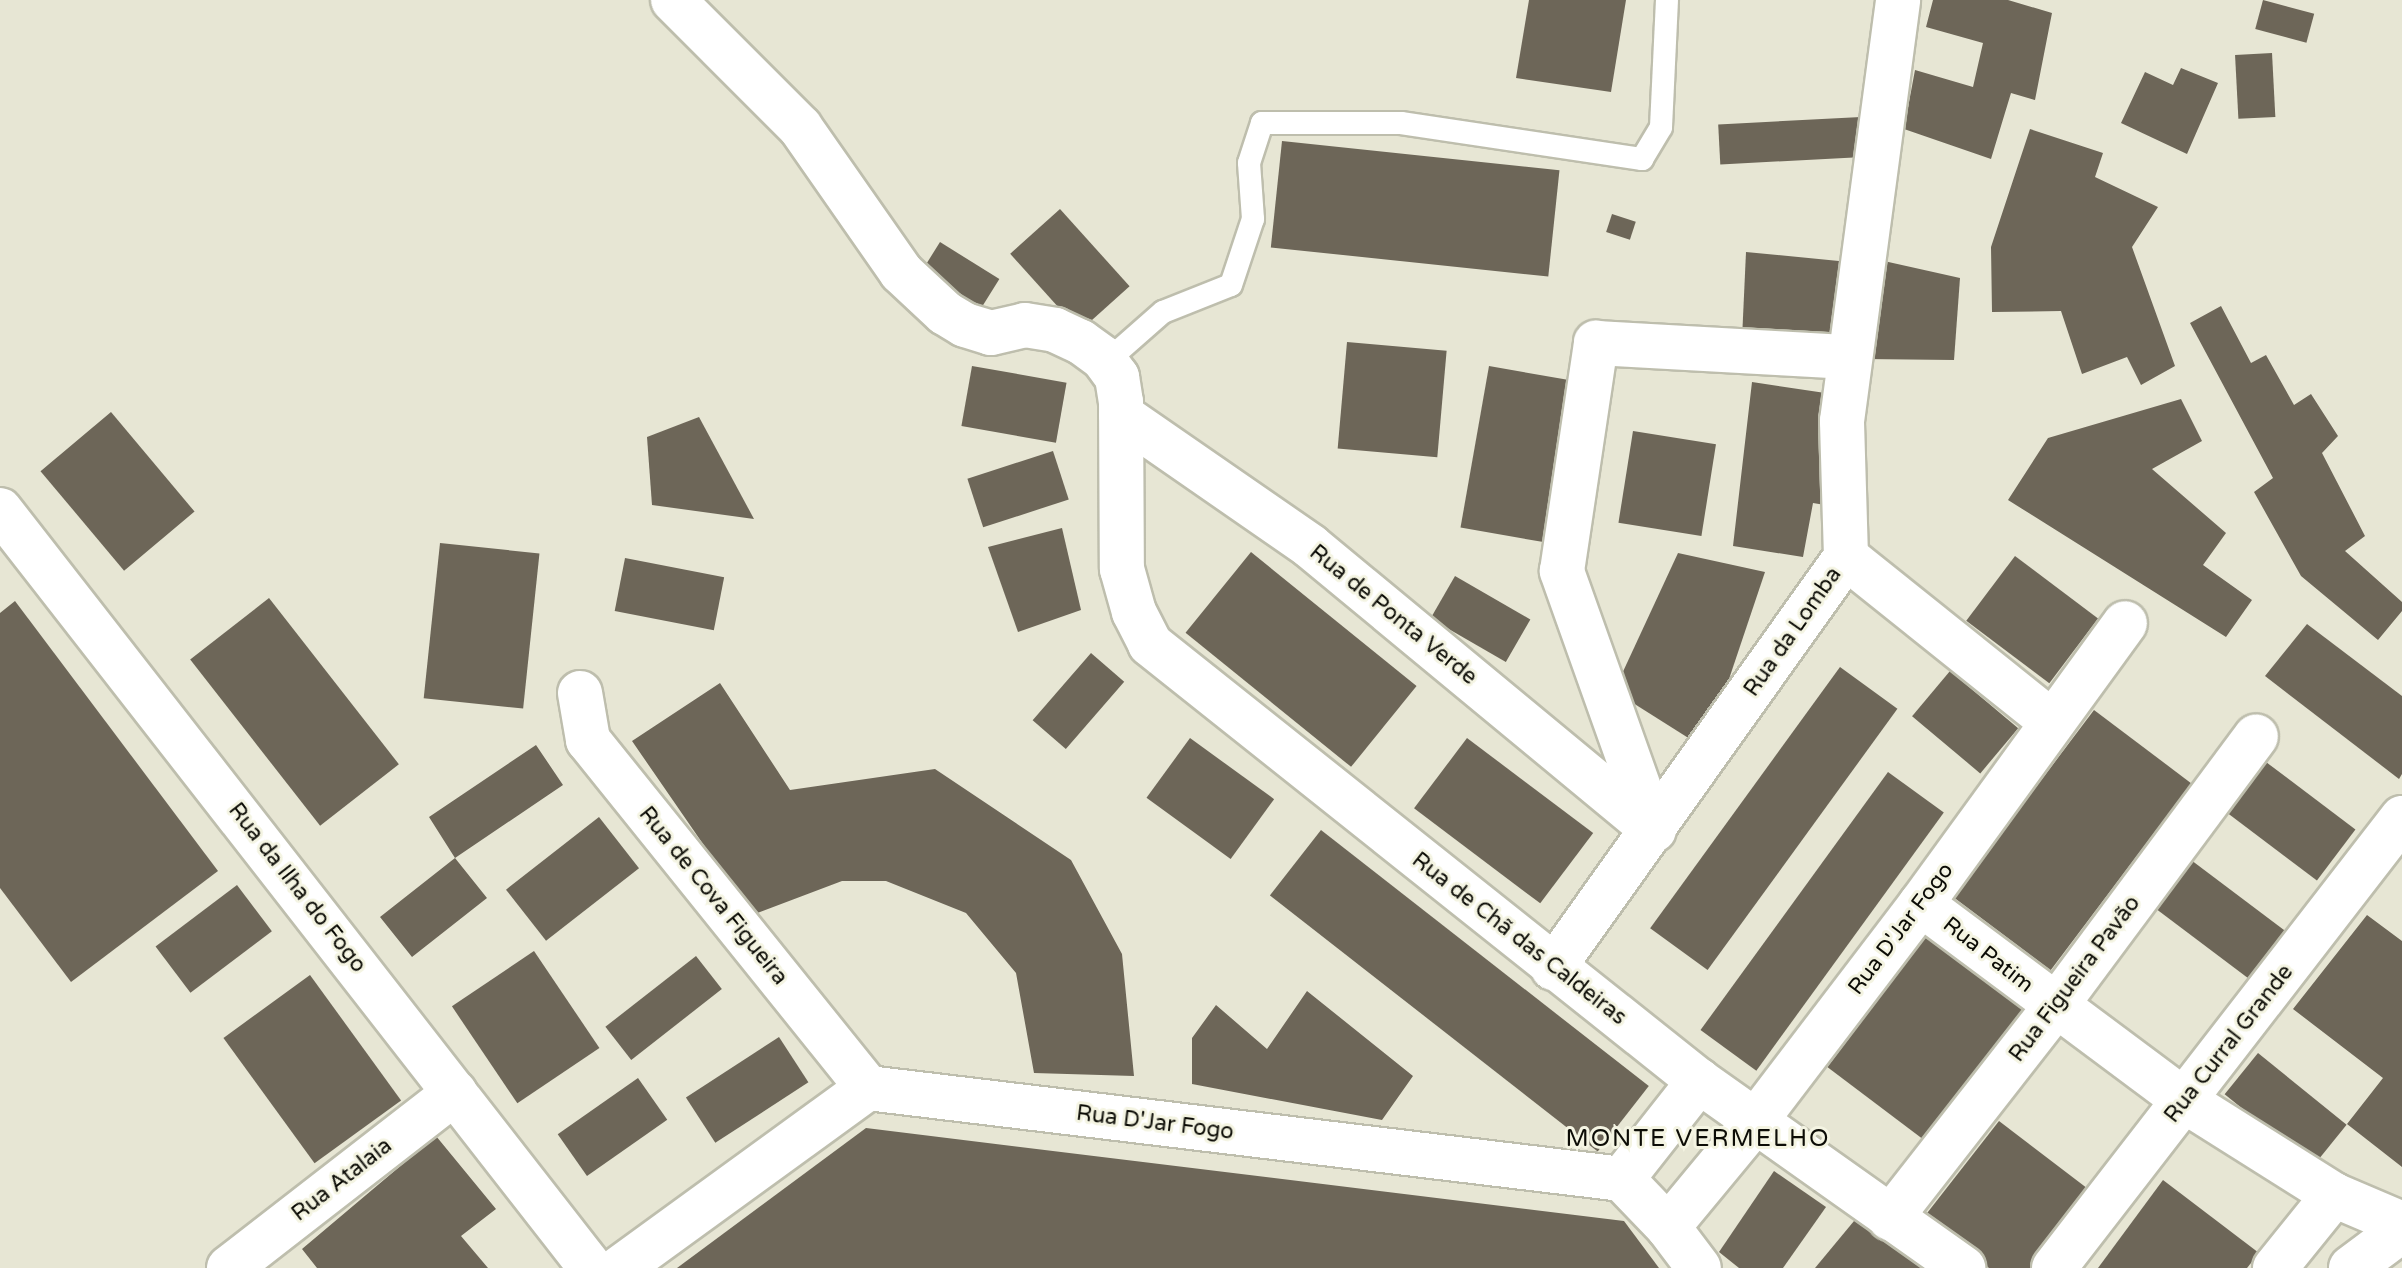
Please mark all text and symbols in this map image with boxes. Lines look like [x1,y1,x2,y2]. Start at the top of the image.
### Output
street label: Rua de Ponta Verde [1304,539,1482,691]
street label: Rua da Lomba [1739,562,1847,702]
street label: Rua da Ilha do Fogo [222,798,372,978]
street label: Rua de Cova Figueira [633,802,793,990]
street label: Rua de Chã das Caldeiras [1407,847,1631,1031]
street label: Rua D'Jar Fogo [1843,858,1959,1000]
street label: Rua Figueira Pavão [2004,891,2146,1067]
street label: Rua Patim [1938,911,2038,999]
street label: Rua Curral Grande [2159,960,2299,1128]
street label: Rua D'Jar Fogo [1075,1100,1235,1146]
district label: MONTE VERMELHO [1565,1125,1831,1153]
street label: Rua Atalaia [287,1133,397,1227]

